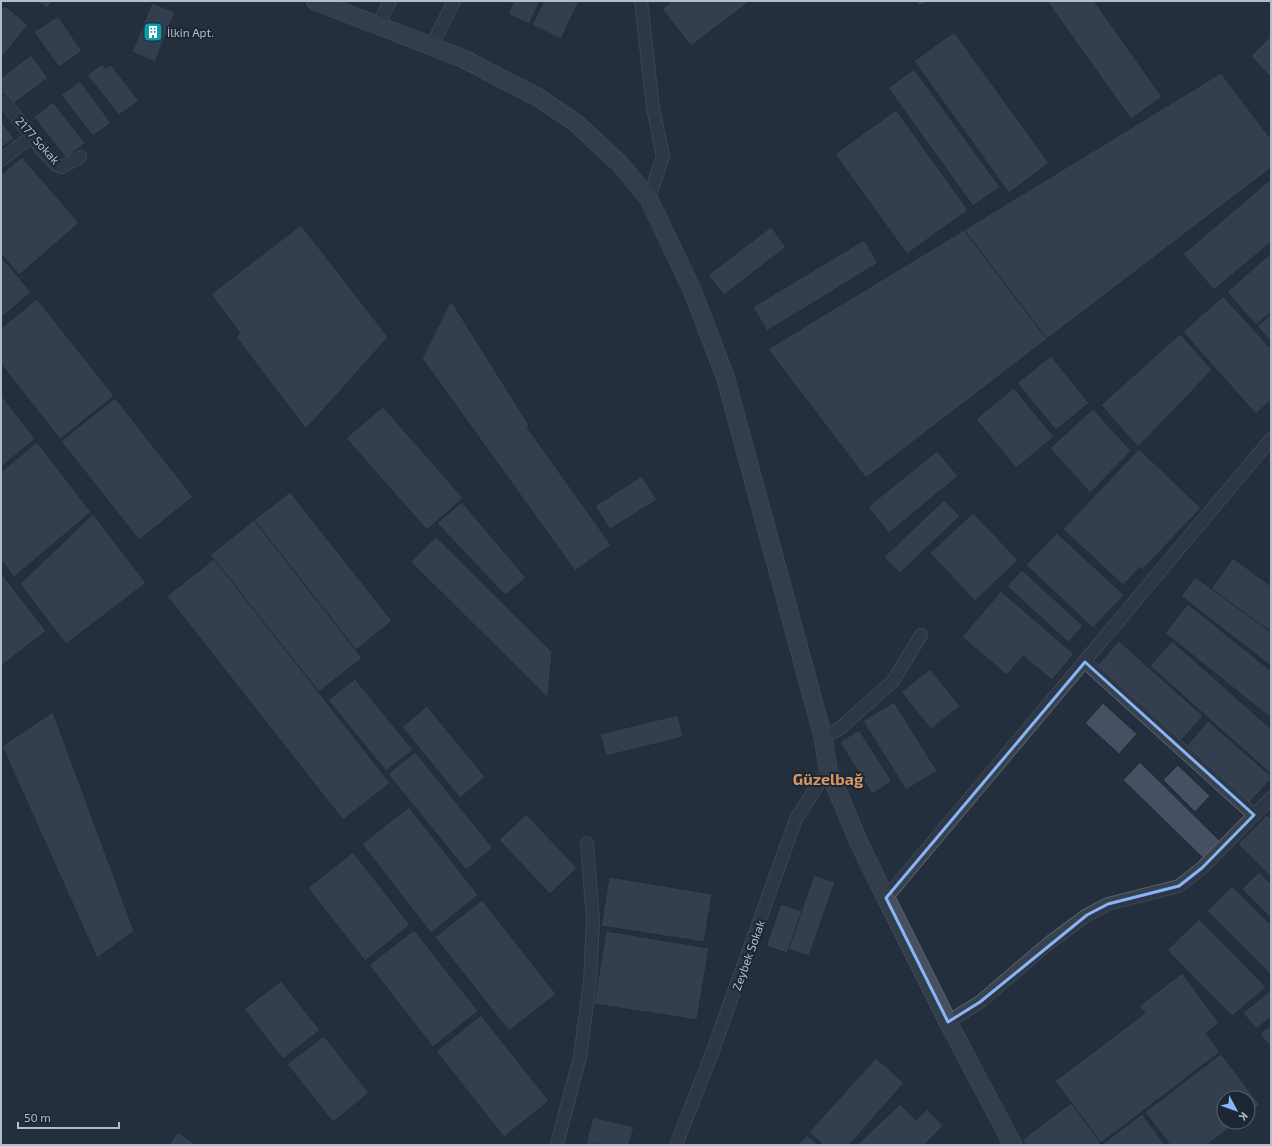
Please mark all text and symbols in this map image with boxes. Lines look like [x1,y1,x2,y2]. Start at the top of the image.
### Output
building icon: İlkin Apt. [142,21,164,43]
place label: İlkin Apt. [167,25,214,39]
street label: 2177 Sokak [13,113,63,167]
district label: Güzelbağ [793,769,864,788]
street label: Zeybek Sokak [729,918,767,992]
north arrow [1216,1090,1256,1130]
scale bar [18,1104,119,1130]
text: 50 m [24,1110,51,1124]
text: K [1237,1110,1251,1124]

